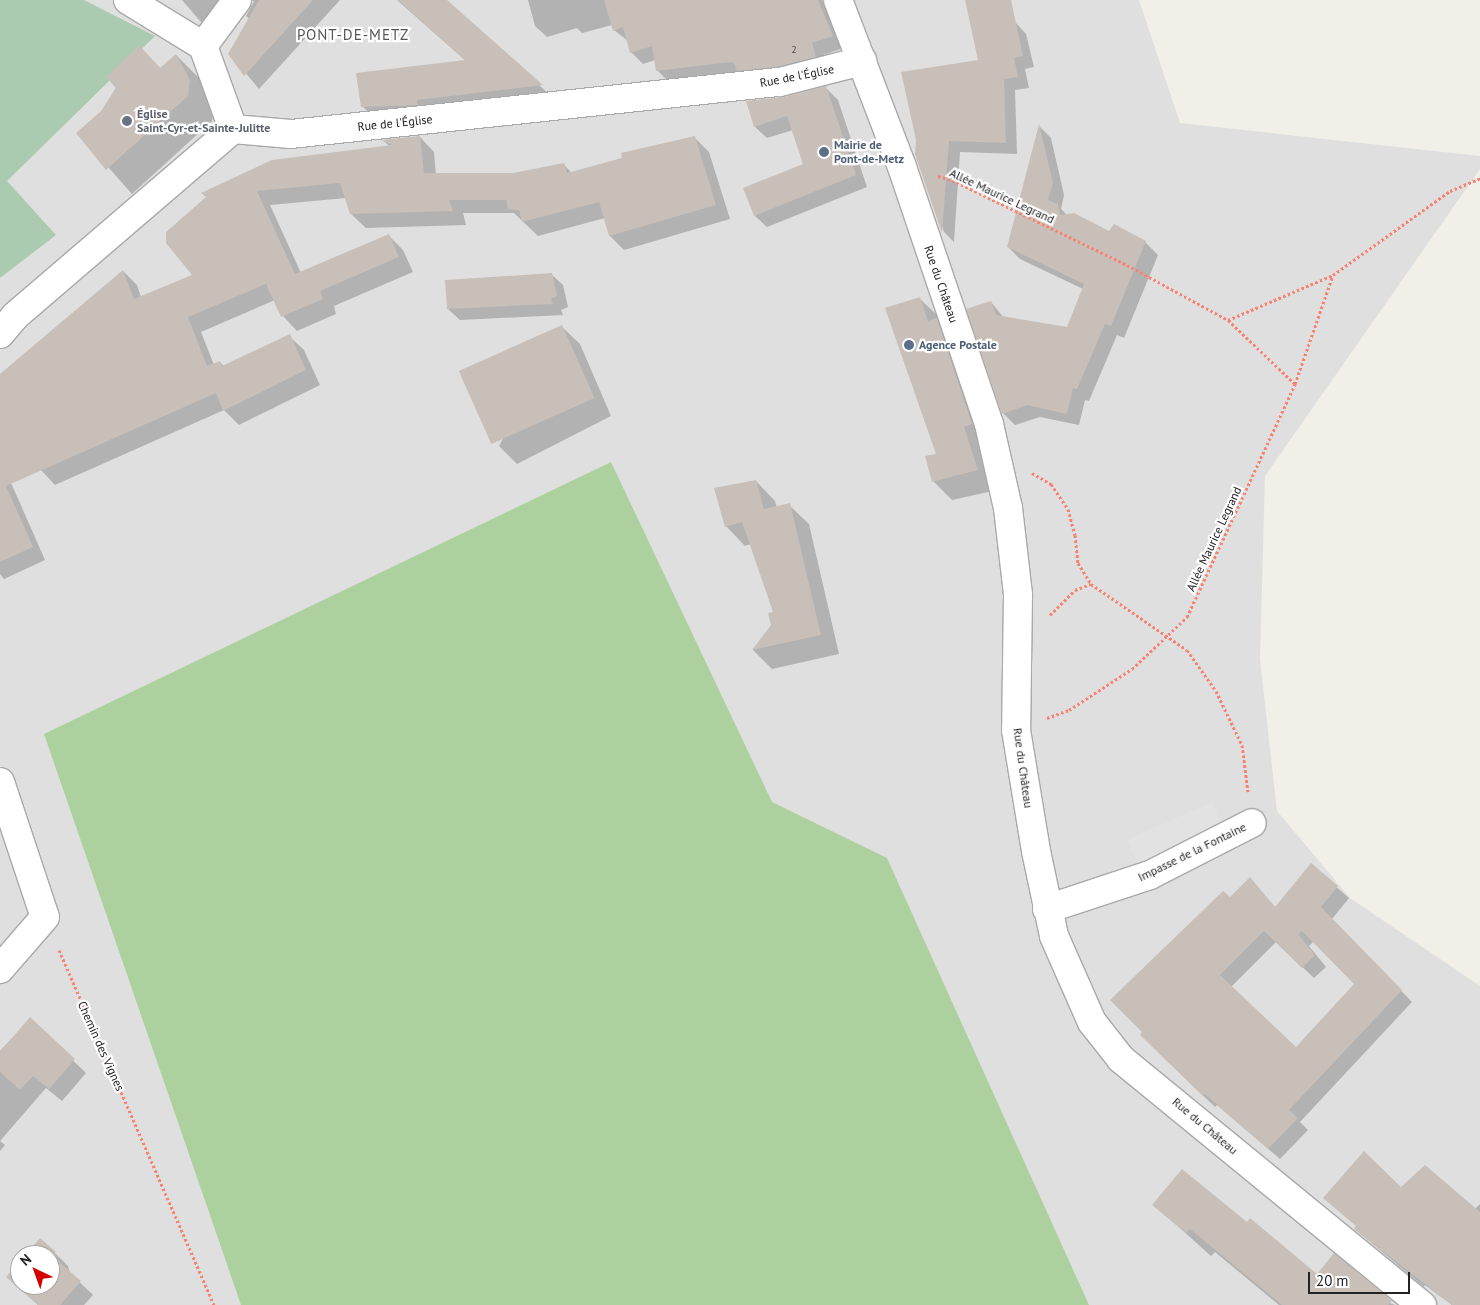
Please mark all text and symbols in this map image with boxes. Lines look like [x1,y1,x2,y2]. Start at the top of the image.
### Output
district label: PONT-DE-METZ [295,26,411,44]
house number: 2 [791,44,797,56]
street label: Rue de l'Église [759,62,835,90]
place label: Église Saint-Cyr-et-Sainte-Julitte [137,107,270,135]
street label: Rue de l'Église [357,112,433,134]
marker: Église Saint-Cyr-et-Sainte-Julitte [121,115,133,127]
place label: Mairie de Pont-de-Metz [834,138,904,166]
marker: Mairie de Pont-de-Metz [818,146,830,158]
street label: Allée Maurice Legrand [947,165,1057,227]
street label: Rue du Château [921,243,961,325]
place label: Agence Postale [919,338,997,352]
marker: Agence Postale [903,339,915,351]
street label: Allée Maurice Legrand [1183,484,1245,594]
street label: Rue du Château [1010,727,1036,809]
street label: Impasse de la Fontaine [1136,820,1248,884]
street label: Chemin des Vignes [75,999,127,1093]
street label: Rue du Château [1169,1095,1241,1157]
north arrow [10,1245,60,1295]
text: N [16,1250,35,1269]
scale bar [1310,1262,1412,1294]
text: 20 m [1316,1271,1349,1290]

